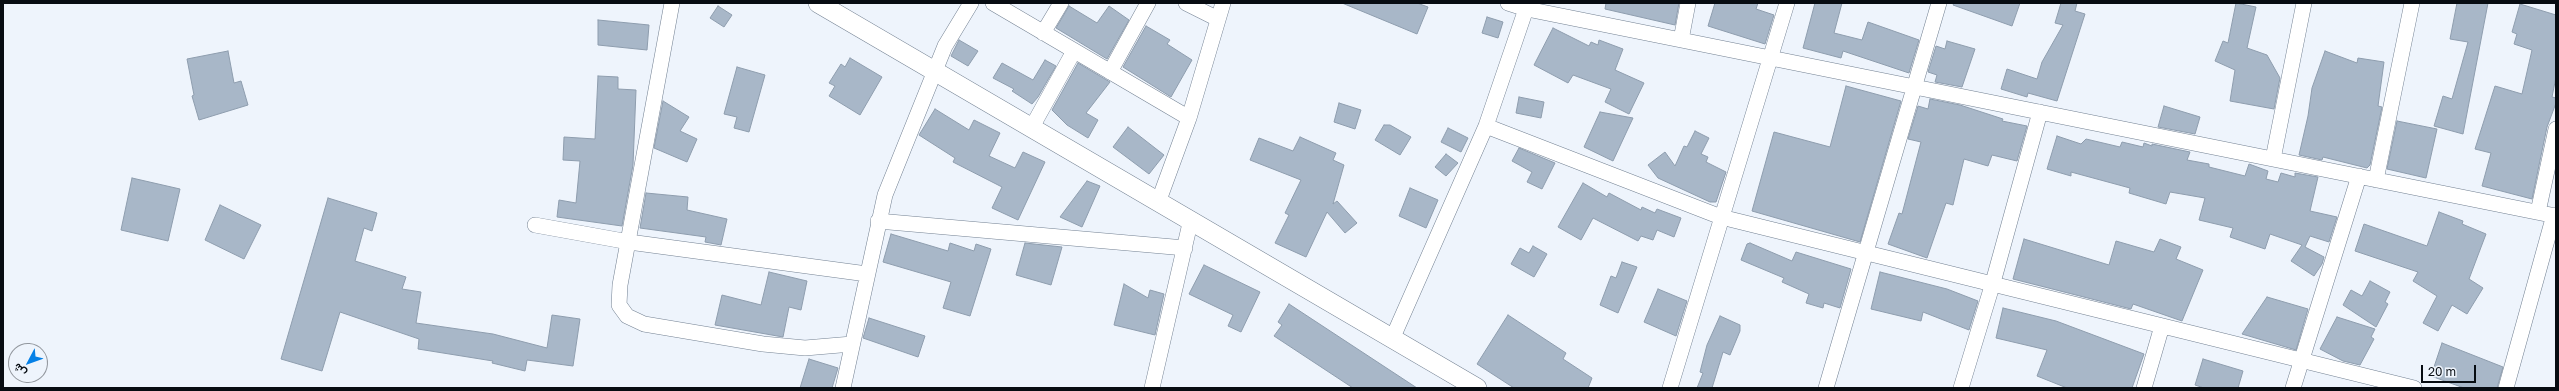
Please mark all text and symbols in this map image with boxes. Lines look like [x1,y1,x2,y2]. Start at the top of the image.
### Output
north arrow [8,343,48,383]
scale bar [2423,357,2478,383]
text: ش [10,361,29,380]
text: 20 m [2428,364,2456,379]

